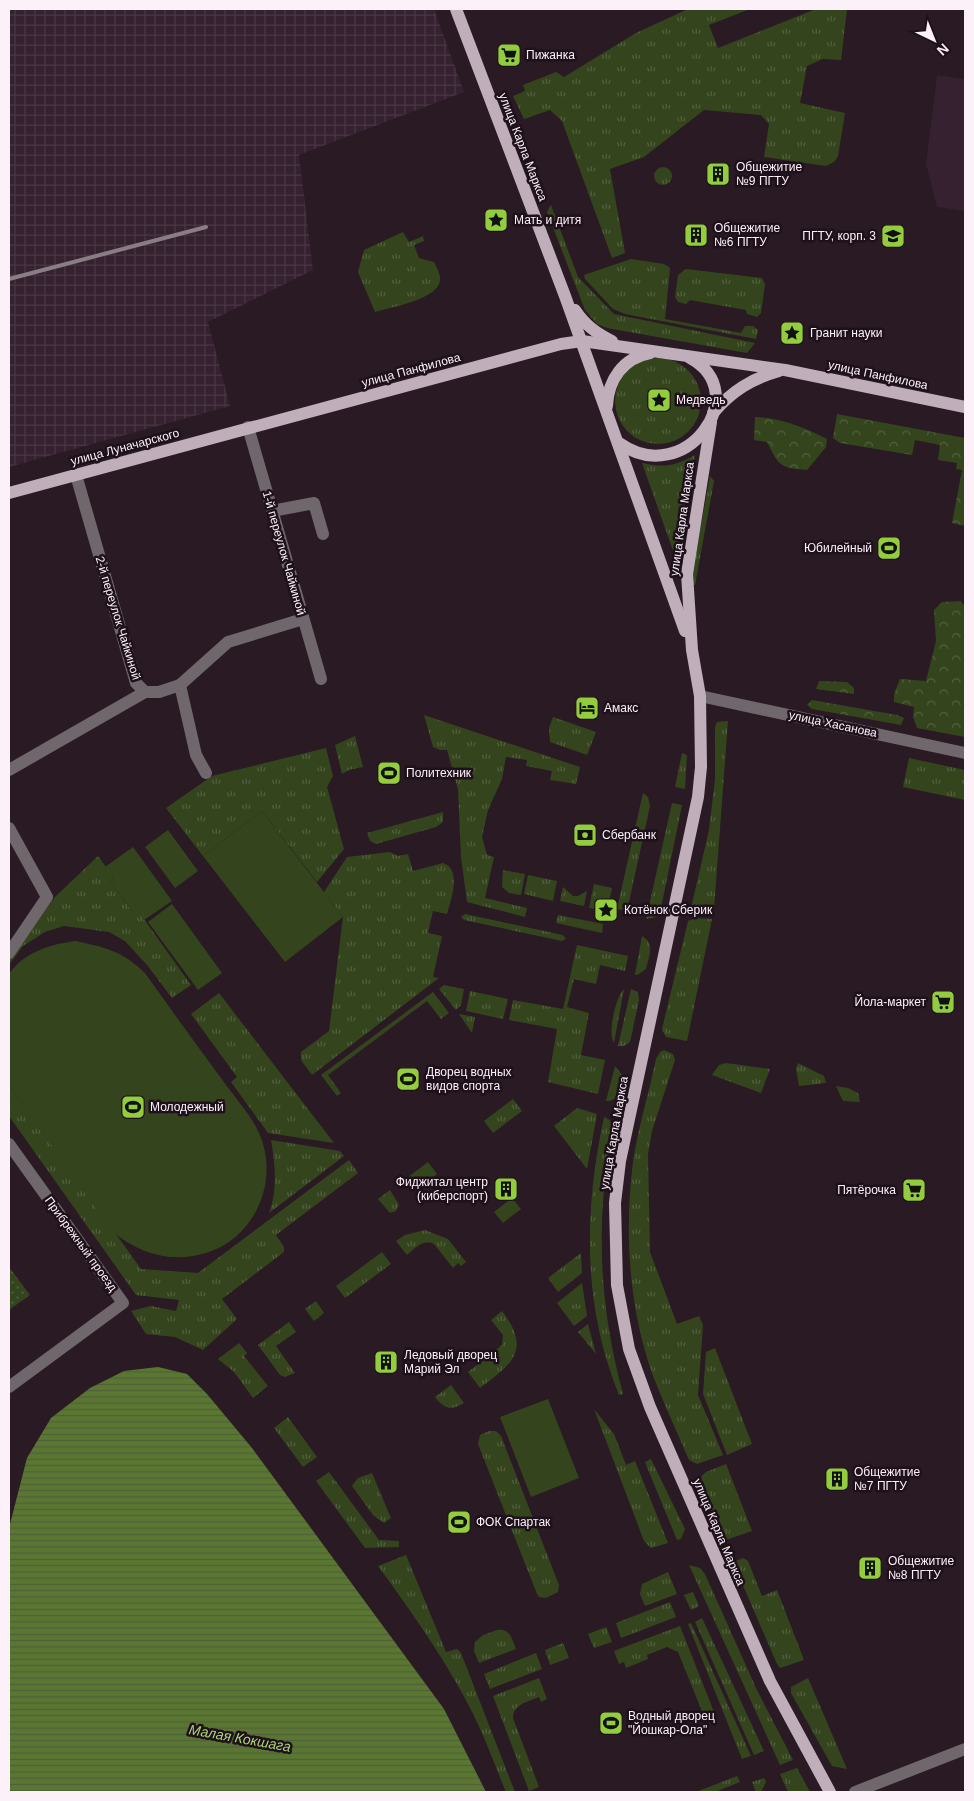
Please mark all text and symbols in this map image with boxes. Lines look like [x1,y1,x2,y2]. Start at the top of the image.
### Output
north arrow [909,15,959,65]
text: N [934,40,952,59]
supermarket icon: Пижанка [496,42,522,68]
place label: Пижанка [526,48,575,62]
street label: улица Карла Маркса [496,91,550,203]
place label: Общежитие №9 ПГТУ [736,160,802,188]
building icon: Общежитие №9 ПГТУ [705,161,731,187]
place icon: Мать и дитя [483,207,509,233]
place label: Мать и дитя [514,213,581,227]
place label: Общежитие №6 ПГТУ [714,221,780,249]
building icon: Общежитие №6 ПГТУ [683,222,709,248]
school or university icon: ПГТУ, корп. 3 [880,223,906,249]
place label: ПГТУ, корп. 3 [802,229,876,243]
place icon: Гранит науки [779,320,805,346]
place label: Гранит науки [810,326,882,340]
street label: улица Панфилова [360,350,462,390]
street label: улица Панфилова [827,358,929,392]
place icon: Медведь [646,387,672,413]
place label: Медведь [676,393,725,407]
street label: улица Луначарского [69,426,181,468]
street label: улица Карла Маркса [667,461,697,577]
street label: 1-й переулок Чайкиной [260,489,308,617]
sports icon: Юбилейный [876,535,902,561]
place label: Юбилейный [804,541,872,555]
street label: 2-й переулок Чайкиной [93,554,143,682]
hotel icon: Амакс [574,695,600,721]
place label: Амакс [604,701,638,715]
street label: улица Хасанова [788,708,879,740]
sports icon: Политехник [376,760,402,786]
place label: Политехник [406,766,472,780]
bank icon: Сбербанк [572,822,598,848]
place label: Сбербанк [602,828,657,842]
place icon: Котёнок Сберик [593,897,619,923]
place label: Котёнок Сберик [624,903,713,917]
supermarket icon: Йола-маркет [930,989,956,1015]
place label: Йола-маркет [855,994,926,1009]
place label: Дворец водных видов спорта [426,1065,512,1093]
sports icon: Дворец водных видов спорта [395,1066,421,1092]
street label: улица Карла Маркса [597,1075,631,1191]
sports icon: Молодежный [120,1094,146,1120]
place label: Молодежный [150,1100,224,1114]
place label: Фиджитал центр (киберспорт) [396,1175,488,1203]
building icon: Фиджитал центр (киберспорт) [493,1176,519,1202]
supermarket icon: Пятёрочка [901,1177,927,1203]
place label: Пятёрочка [837,1183,896,1197]
street label: Прибрежный проезд [42,1194,120,1294]
place label: Ледовый дворец Марий Эл [404,1348,497,1376]
building icon: Ледовый дворец Марий Эл [373,1349,399,1375]
place label: Общежитие №7 ПГТУ [854,1465,920,1493]
building icon: Общежитие №7 ПГТУ [824,1466,850,1492]
street label: улица Карла Маркса [690,1476,748,1588]
sports icon: ФОК Спартак [446,1509,472,1535]
place label: ФОК Спартак [476,1515,551,1529]
place label: Общежитие №8 ПГТУ [888,1554,954,1582]
building icon: Общежитие №8 ПГТУ [857,1555,883,1581]
place label: Водный дворец "Йошкар-Ола" [628,1709,715,1737]
sports icon: Водный дворец "Йошкар-Ола" [598,1710,624,1736]
water label: Малая Кокшага [188,1721,292,1755]

